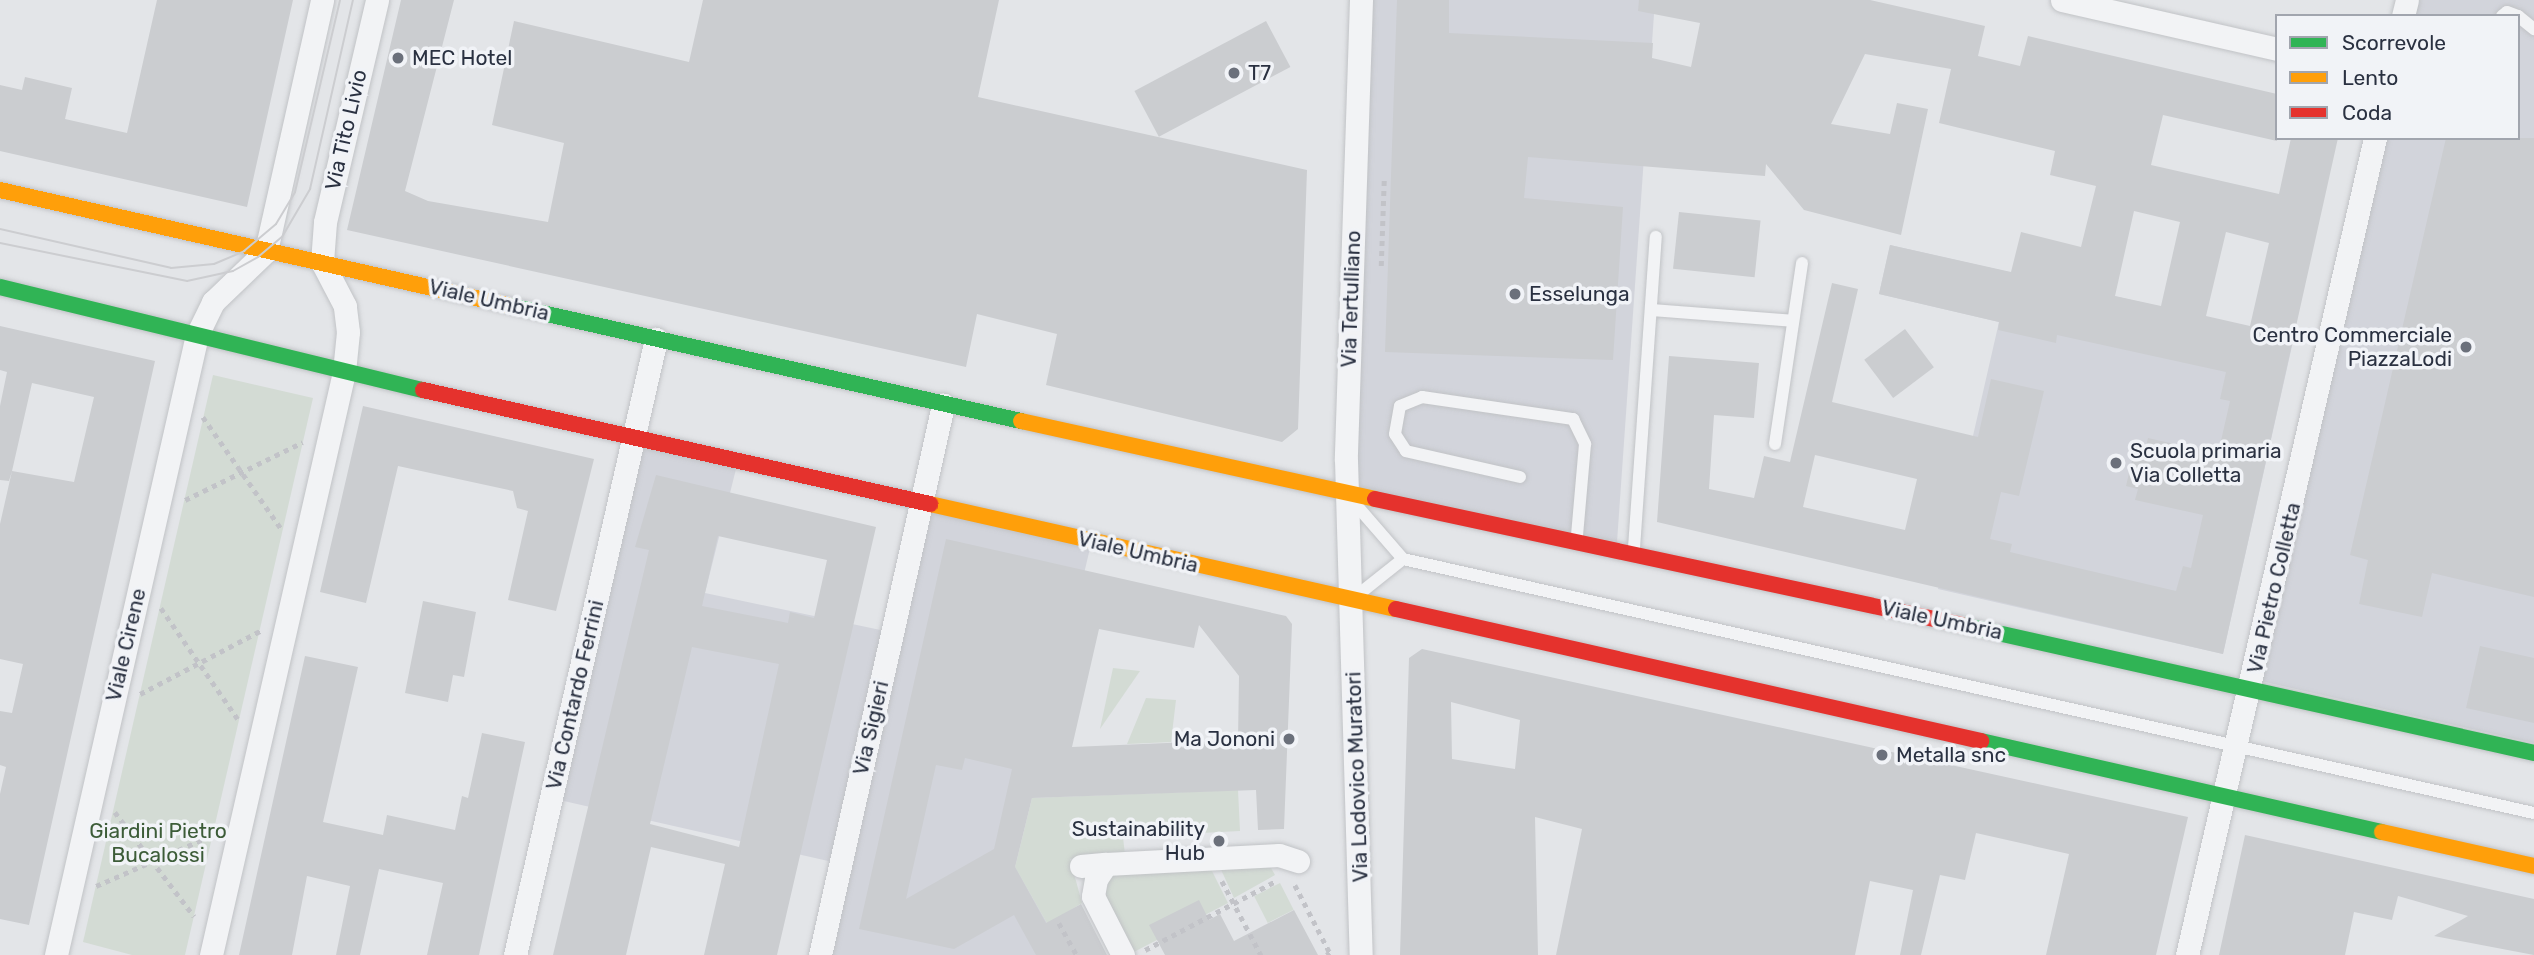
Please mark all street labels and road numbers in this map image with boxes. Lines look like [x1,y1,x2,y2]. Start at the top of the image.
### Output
street label: Via Tito Livio [320,67,372,193]
street label: Via Tertulliano [1336,230,1366,368]
street label: Viale Umbria [426,274,552,326]
street label: Via Pietro Colletta [2242,500,2306,676]
street label: Viale Umbria [1075,526,1201,578]
street label: Viale Cirene [101,586,151,704]
street label: Viale Umbria [1879,595,2005,645]
street label: Via Contardo Ferrini [541,598,609,792]
street label: Via Lodovico Muratori [1341,671,1373,883]
street label: Via Sigieri [848,678,894,778]

